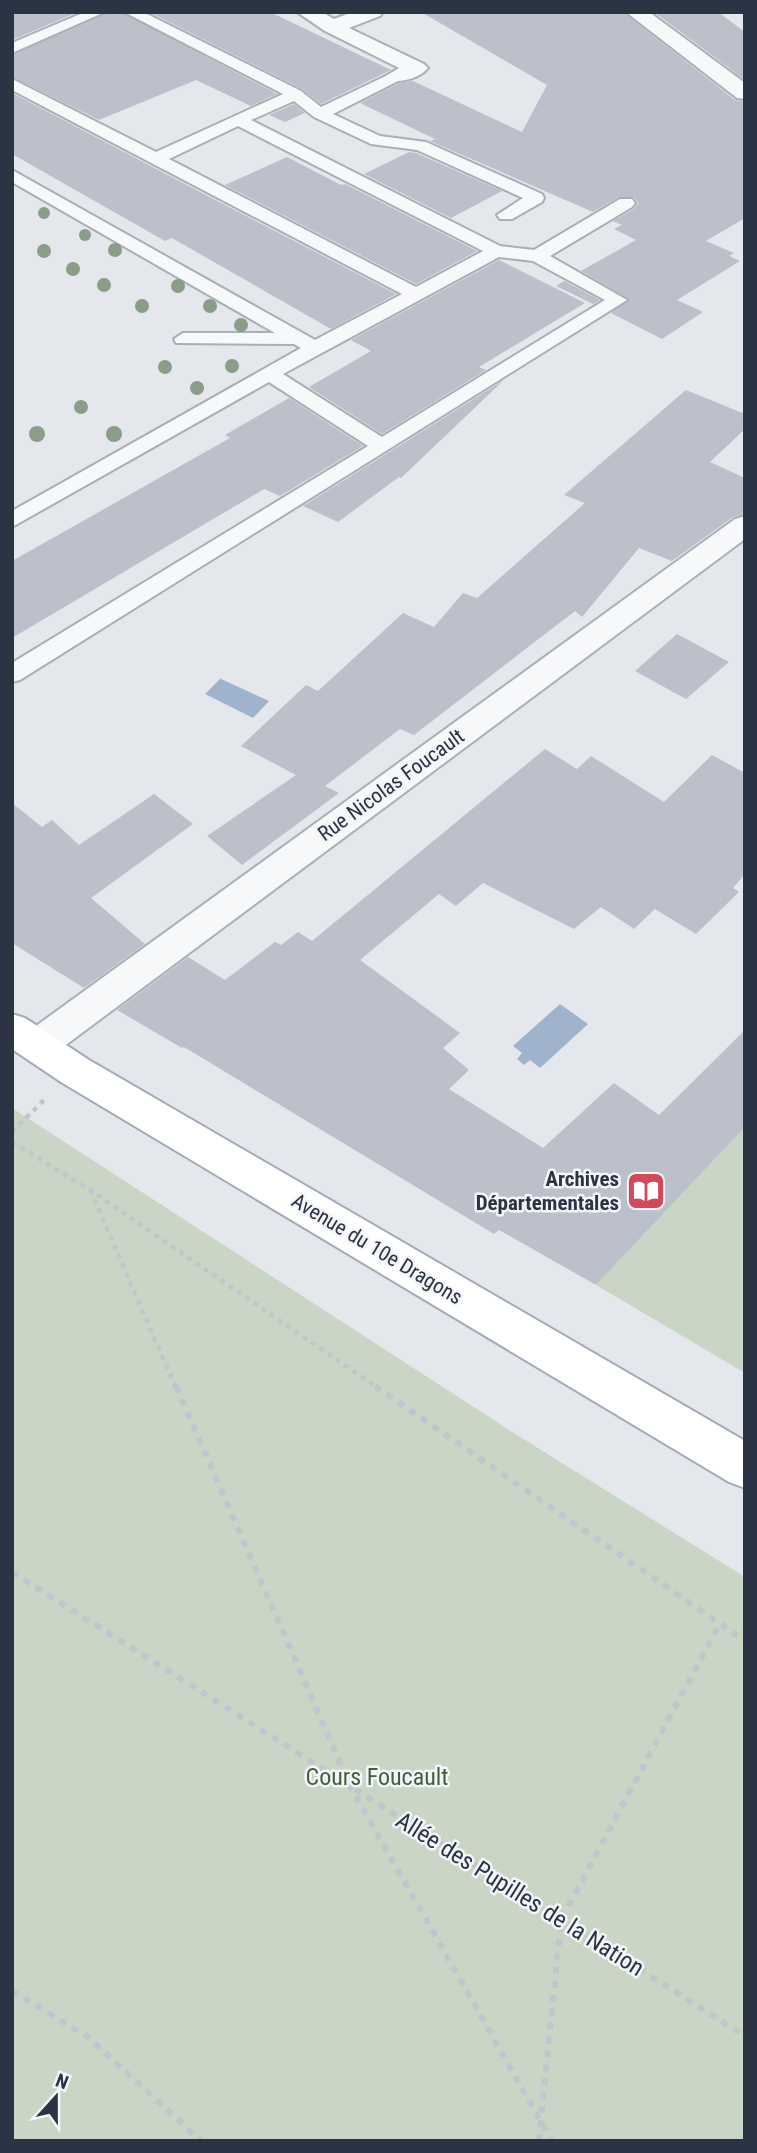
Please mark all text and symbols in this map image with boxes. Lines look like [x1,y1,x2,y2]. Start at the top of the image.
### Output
street label: Rue Nicolas Foucault [313,724,469,846]
place label: Archives Départementales [476,1167,619,1215]
library icon: Archives Départementales [625,1170,667,1212]
street label: Avenue du 10e Dragons [287,1189,467,1309]
park label: Cours Foucault [306,1763,448,1791]
street label: Allée des Pupilles de la Nation [391,1806,649,1982]
north arrow [21,2062,91,2132]
text: N [52,2069,71,2094]

